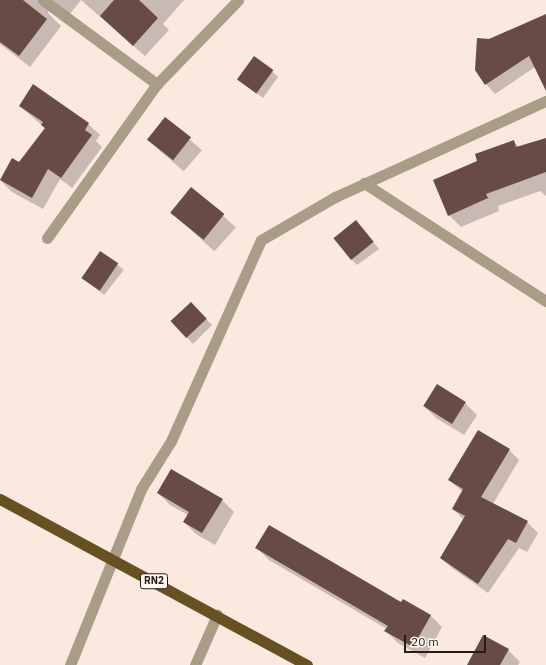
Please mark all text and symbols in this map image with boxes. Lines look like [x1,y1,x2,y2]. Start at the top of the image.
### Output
road number: RN2 [140,573,168,589]
scale bar [406,627,488,653]
text: 20 m [411,634,439,649]

